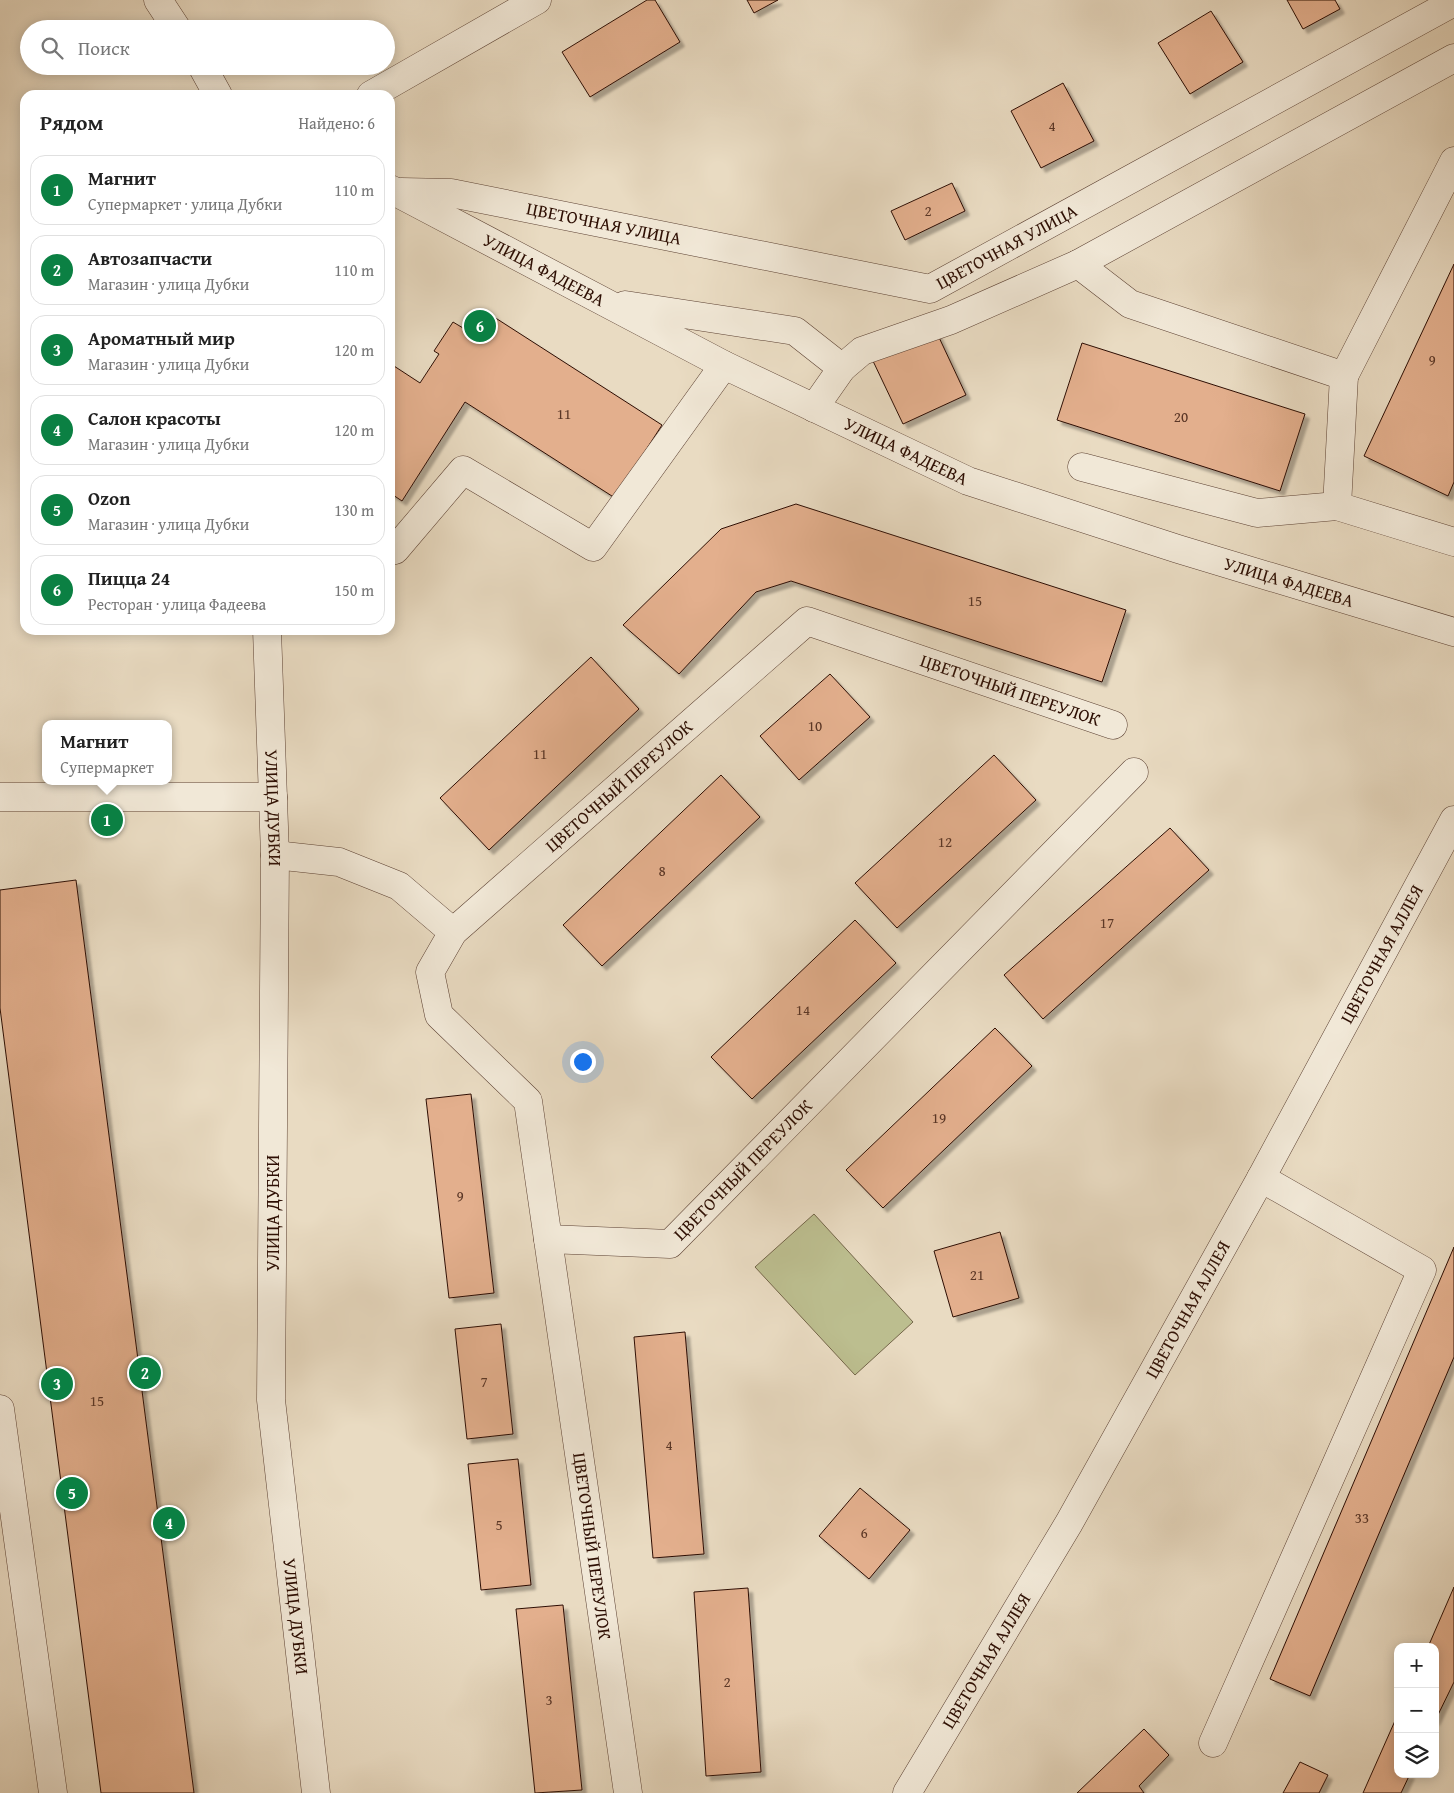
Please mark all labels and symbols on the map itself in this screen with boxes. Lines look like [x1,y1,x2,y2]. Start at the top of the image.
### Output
house number: 4 [1048,115,1056,136]
street label: ЦВЕТОЧНАЯ УЛИЦА [524,194,684,252]
street label: ЦВЕТОЧНАЯ УЛИЦА [931,197,1082,296]
house number: 2 [924,200,932,221]
street label: УЛИЦА ФАДЕЕВА [478,226,610,313]
pin: 6 [464,307,496,345]
house number: 9 [1428,349,1436,370]
house number: 11 [557,403,571,424]
house number: 20 [1174,406,1188,427]
street label: УЛИЦА ФАДЕЕВА [840,410,973,492]
street label: УЛИЦА ФАДЕЕВА [1220,549,1357,614]
house number: 15 [968,590,982,611]
street label: ЦВЕТОЧНЫЙ ПЕРЕУЛОК [917,646,1104,733]
street label: ЦВЕТОЧНЫЙ ПЕРЕУЛОК [539,713,699,858]
house number: 10 [808,715,822,736]
house number: 11 [533,743,547,764]
street label: УЛИЦА ДУБКИ [258,749,289,866]
pin: 1 [91,801,123,839]
house number: 12 [938,831,952,852]
house number: 8 [658,860,666,881]
street label: ЦВЕТОЧНАЯ АЛЛЕЯ [1333,879,1430,1028]
house number: 17 [1100,912,1114,933]
house number: 14 [796,999,810,1020]
your location [570,1049,596,1075]
street label: ЦВЕТОЧНЫЙ ПЕРЕУЛОК [667,1093,818,1246]
house number: 19 [932,1107,946,1128]
street label: УЛИЦА ДУБКИ [259,1155,286,1271]
house number: 9 [456,1185,464,1206]
street label: ЦВЕТОЧНАЯ АЛЛЕЯ [1138,1235,1237,1383]
house number: 21 [970,1264,984,1285]
pin: 2 [129,1354,161,1392]
pin: 3 [41,1365,73,1403]
house number: 7 [480,1371,488,1392]
house number: 15 [90,1390,104,1411]
house number: 4 [665,1434,673,1455]
street label: ЦВЕТОЧНЫЙ ПЕРЕУЛОК [566,1451,619,1641]
pin: 5 [56,1474,88,1512]
pin: 4 [153,1504,185,1542]
house number: 33 [1355,1507,1369,1528]
house number: 5 [495,1514,503,1535]
house number: 6 [860,1522,868,1543]
street label: УЛИЦА ДУБКИ [276,1557,316,1676]
street label: ЦВЕТОЧНАЯ АЛЛЕЯ [935,1587,1037,1734]
house number: 2 [723,1671,731,1692]
house number: 3 [545,1689,553,1710]

